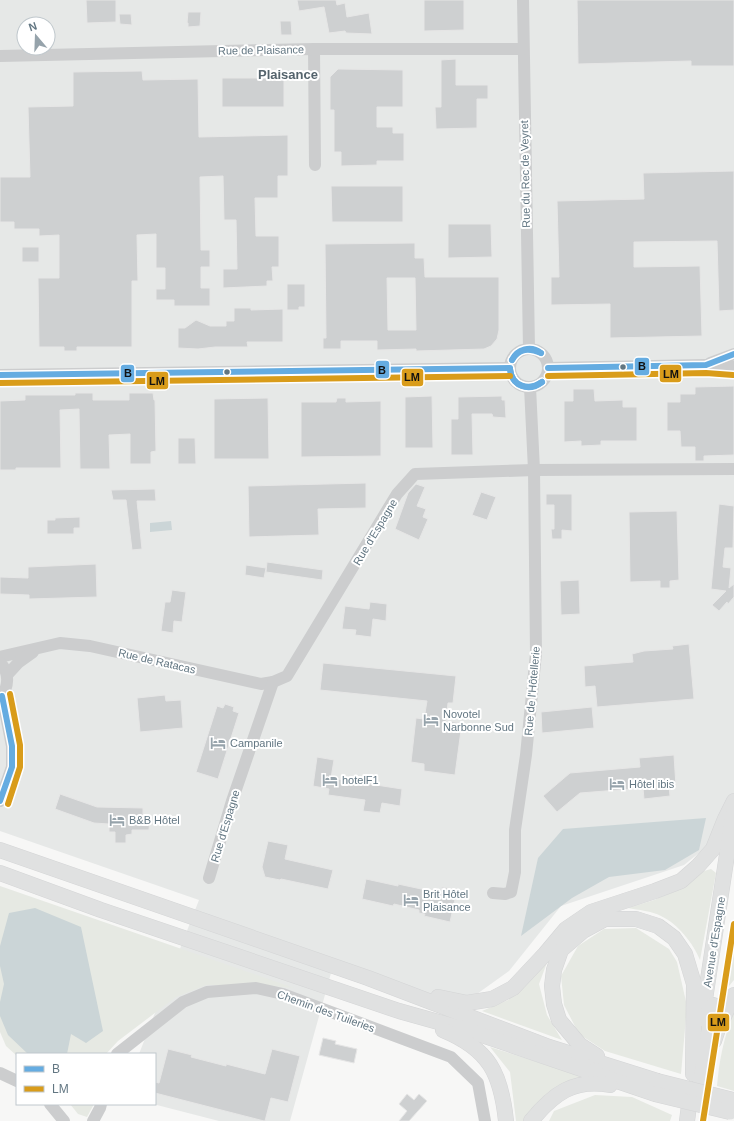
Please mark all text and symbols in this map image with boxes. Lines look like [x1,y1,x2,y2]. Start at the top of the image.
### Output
north arrow [16,16,56,56]
text: N [27,20,39,34]
street label: Rue de Plaisance [218,43,304,57]
district label: Plaisance [258,67,318,82]
street label: Rue du Rec de Veyret [518,120,532,228]
line badge: B [634,357,650,376]
line badge: B [375,360,390,379]
text: B [638,360,646,372]
unlabelled marker [618,362,628,372]
line badge: B [120,364,135,383]
text: B [378,364,386,376]
line badge: LM [659,364,682,383]
text: B [124,367,132,379]
unlabelled marker [222,367,232,377]
line badge: LM [401,368,424,387]
text: LM [663,368,679,380]
line badge: LM [146,371,169,390]
text: LM [404,371,420,383]
text: LM [149,375,165,387]
street label: Rue d'Espagne [351,497,399,567]
street label: Rue de Ratacas [117,646,197,676]
street label: Rue de l'Hôtellerie [522,646,542,736]
place label: Novotel Narbonne Sud [443,708,514,733]
hotel icon: Novotel Narbonne Sud [422,711,440,729]
hotel icon: Campanile [209,734,227,752]
place label: Campanile [230,737,283,749]
hotel icon: hotelF1 [321,771,339,789]
place label: hotelF1 [342,774,379,786]
hotel icon: Hôtel ibis [608,775,626,793]
place label: Hôtel ibis [629,778,675,790]
street label: Rue d'Espagne [208,788,242,864]
hotel icon: B&B Hôtel [108,811,126,829]
place label: B&B Hôtel [129,814,180,826]
place label: Brit Hôtel Plaisance [423,888,471,913]
hotel icon: Brit Hôtel Plaisance [402,891,420,909]
street label: Avenue d'Espagne [701,896,727,988]
street label: Chemin des Tuileries [276,988,377,1034]
line badge: LM [707,1013,730,1032]
text: LM [710,1016,726,1028]
legend [16,1053,156,1105]
text: B [52,1062,60,1076]
text: LM [52,1082,69,1096]

